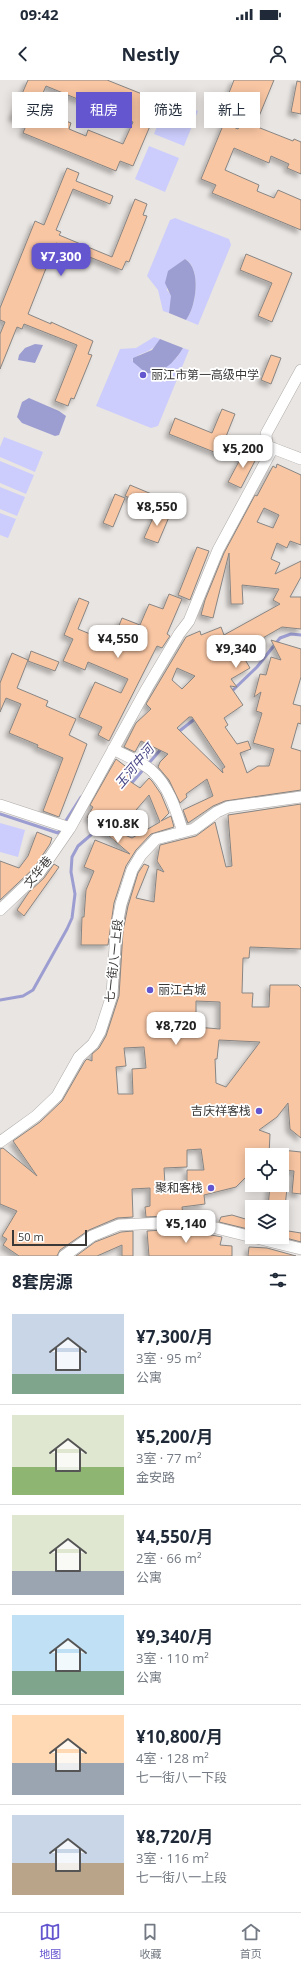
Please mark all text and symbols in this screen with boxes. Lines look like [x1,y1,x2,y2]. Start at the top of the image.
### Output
text: 09:42 [20,4,59,24]
text: Nestly [122,42,179,66]
icon: back [12,43,34,65]
icon: person [267,43,289,65]
chip: 买房 [12,92,68,128]
chip: 租房 [76,92,132,128]
chip: 筛选 [140,92,196,128]
chip: 新上 [204,92,260,128]
pin: ¥7,300 [28,243,94,277]
text: ¥7,300 [41,247,81,265]
place label: 丽江市第一高级中学 [151,366,259,383]
marker: 丽江市第一高级中学 [138,370,148,380]
pin: ¥5,200 [210,435,276,469]
text: ¥5,200 [223,439,263,457]
pin: ¥8,550 [124,493,190,527]
text: ¥8,550 [137,497,177,515]
pin: ¥4,550 [85,625,151,659]
text: ¥4,550 [98,629,138,647]
pin: ¥9,340 [203,635,269,669]
text: ¥9,340 [216,639,256,657]
water label: 玉河中河 [110,738,160,792]
pin: ¥10.8K [85,810,151,844]
text: ¥10.8K [97,814,139,832]
street label: 文华巷 [20,852,56,891]
street label: 七一街八一上段 [101,918,126,1004]
place label: 丽江古城 [158,981,206,998]
marker: 丽江古城 [145,985,155,995]
pin: ¥8,720 [143,1012,209,1046]
text: ¥8,720 [156,1016,196,1034]
place label: 吉庆祥客栈 [191,1102,251,1119]
marker: 吉庆祥客栈 [254,1106,264,1116]
map controls [245,1148,289,1244]
button: locate [245,1148,289,1192]
place label: 聚和客栈 [155,1179,203,1196]
marker: 聚和客栈 [206,1183,216,1193]
button: layers [245,1200,289,1244]
pin: ¥5,140 [153,1210,219,1244]
text: ¥5,140 [166,1214,206,1232]
scale bar [12,1228,87,1247]
text: 50 m [18,1229,44,1244]
icon: filters [267,1269,289,1291]
text: 8套房源 [12,1270,73,1293]
text: ¥7,300/月 [136,1325,213,1348]
icon: home [44,1330,92,1378]
text: 3室 · 95 m² [136,1349,201,1367]
text: 公寓 [136,1368,162,1386]
text: ¥5,200/月 [136,1425,213,1448]
icon: home [44,1431,92,1479]
text: 3室 · 77 m² [136,1449,201,1467]
text: 金安路 [136,1468,175,1486]
text: ¥4,550/月 [136,1525,213,1548]
icon: home [44,1531,92,1579]
text: 2室 · 66 m² [136,1549,201,1567]
text: 公寓 [136,1568,162,1586]
text: ¥9,340/月 [136,1625,213,1648]
icon: home [44,1631,92,1679]
text: 3室 · 110 m² [136,1649,209,1667]
text: 公寓 [136,1668,162,1686]
text: ¥10,800/月 [136,1725,223,1748]
icon: home [44,1731,92,1779]
text: 4室 · 128 m² [136,1749,209,1767]
text: 七一街八一下段 [136,1768,227,1786]
text: ¥8,720/月 [136,1825,213,1848]
icon: home [44,1831,92,1879]
text: 3室 · 116 m² [136,1849,209,1867]
text: 七一街八一上段 [136,1868,227,1886]
tab: 地图 [39,1921,61,1961]
tab: 收藏 [139,1921,161,1961]
tab: 首页 [240,1921,262,1961]

